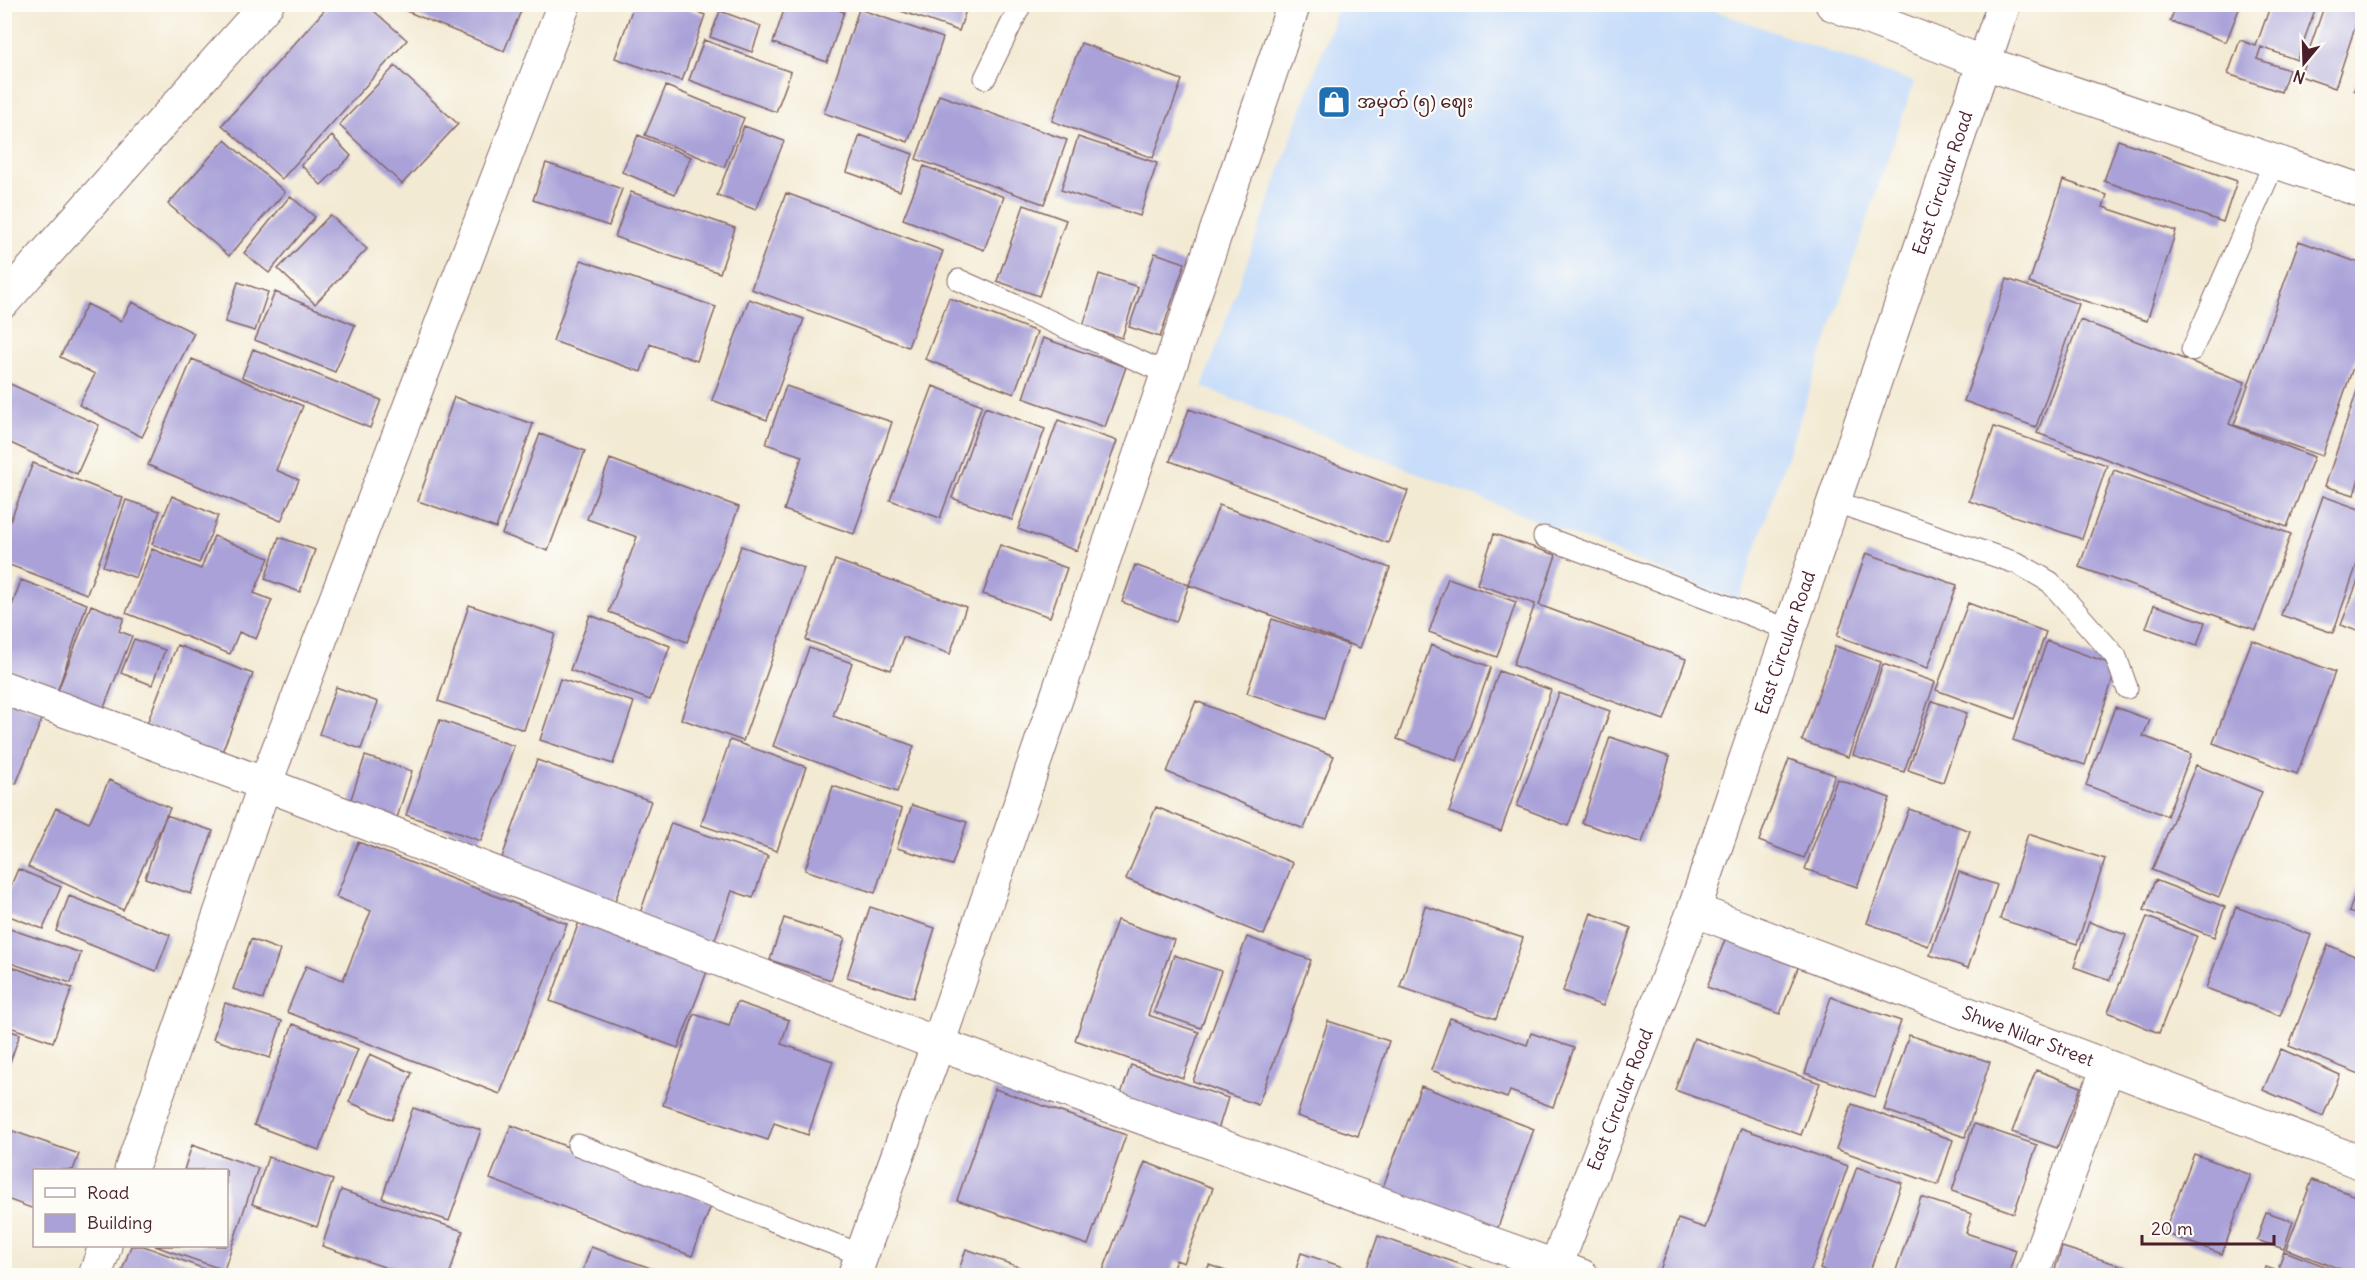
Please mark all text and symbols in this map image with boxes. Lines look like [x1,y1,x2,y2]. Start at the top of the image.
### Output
north arrow [2274,33,2334,93]
text: N [2291,66,2308,88]
shop icon: အမှတ် (၅) ဈေး [1316,84,1352,120]
place label: အမှတ် (၅) ဈေး [1357,89,1473,117]
street label: East Circular Road [1907,108,1978,258]
street label: East Circular Road [1750,567,1820,717]
street label: Shwe Nilar Street [1959,1001,2097,1071]
street label: East Circular Road [1582,1025,1658,1174]
legend [33,1169,228,1247]
text: Road [87,1181,130,1204]
scale bar [2142,1208,2274,1246]
text: Building [87,1211,152,1234]
text: 20 m [2151,1217,2193,1240]

